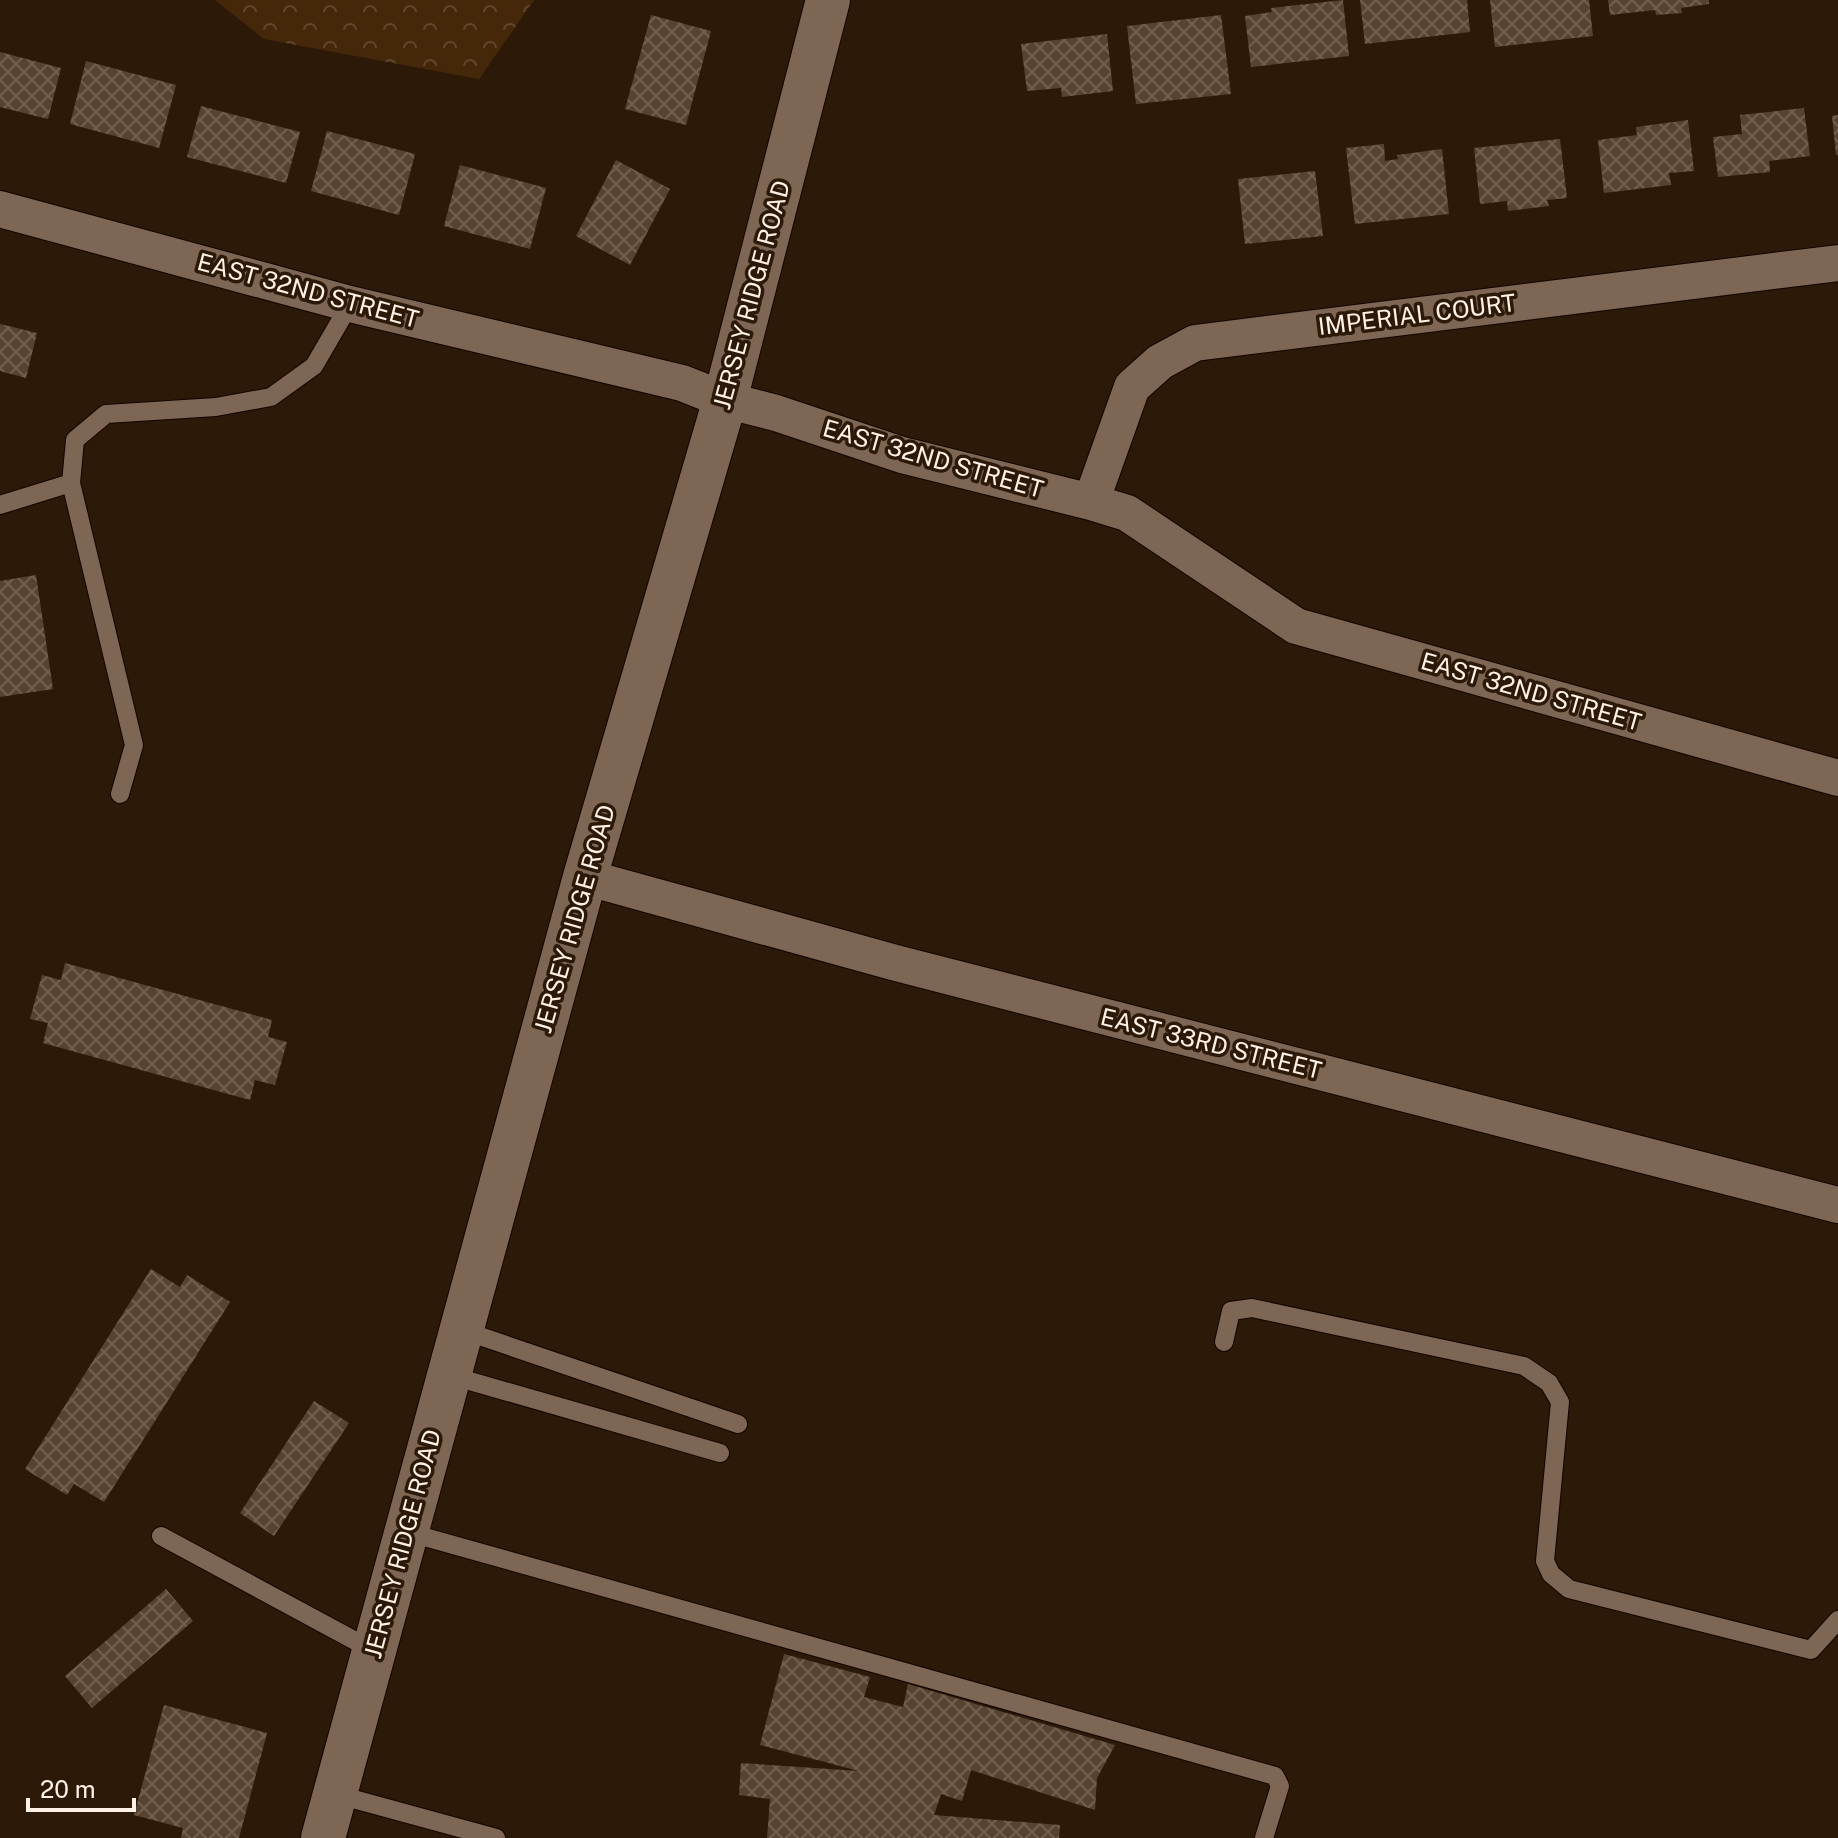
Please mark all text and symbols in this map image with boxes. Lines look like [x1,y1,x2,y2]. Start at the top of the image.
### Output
street label: JERSEY RIDGE ROAD [707,177,795,412]
street label: EAST 32ND STREET [195,247,422,333]
street label: IMPERIAL COURT [1316,288,1517,340]
street label: EAST 32ND STREET [820,413,1047,503]
street label: EAST 32ND STREET [1418,646,1645,736]
street label: JERSEY RIDGE ROAD [528,801,620,1036]
street label: EAST 33RD STREET [1098,1002,1325,1084]
street label: JERSEY RIDGE ROAD [358,1426,446,1661]
scale bar [28,1762,134,1812]
text: 20 m [40,1775,96,1803]

